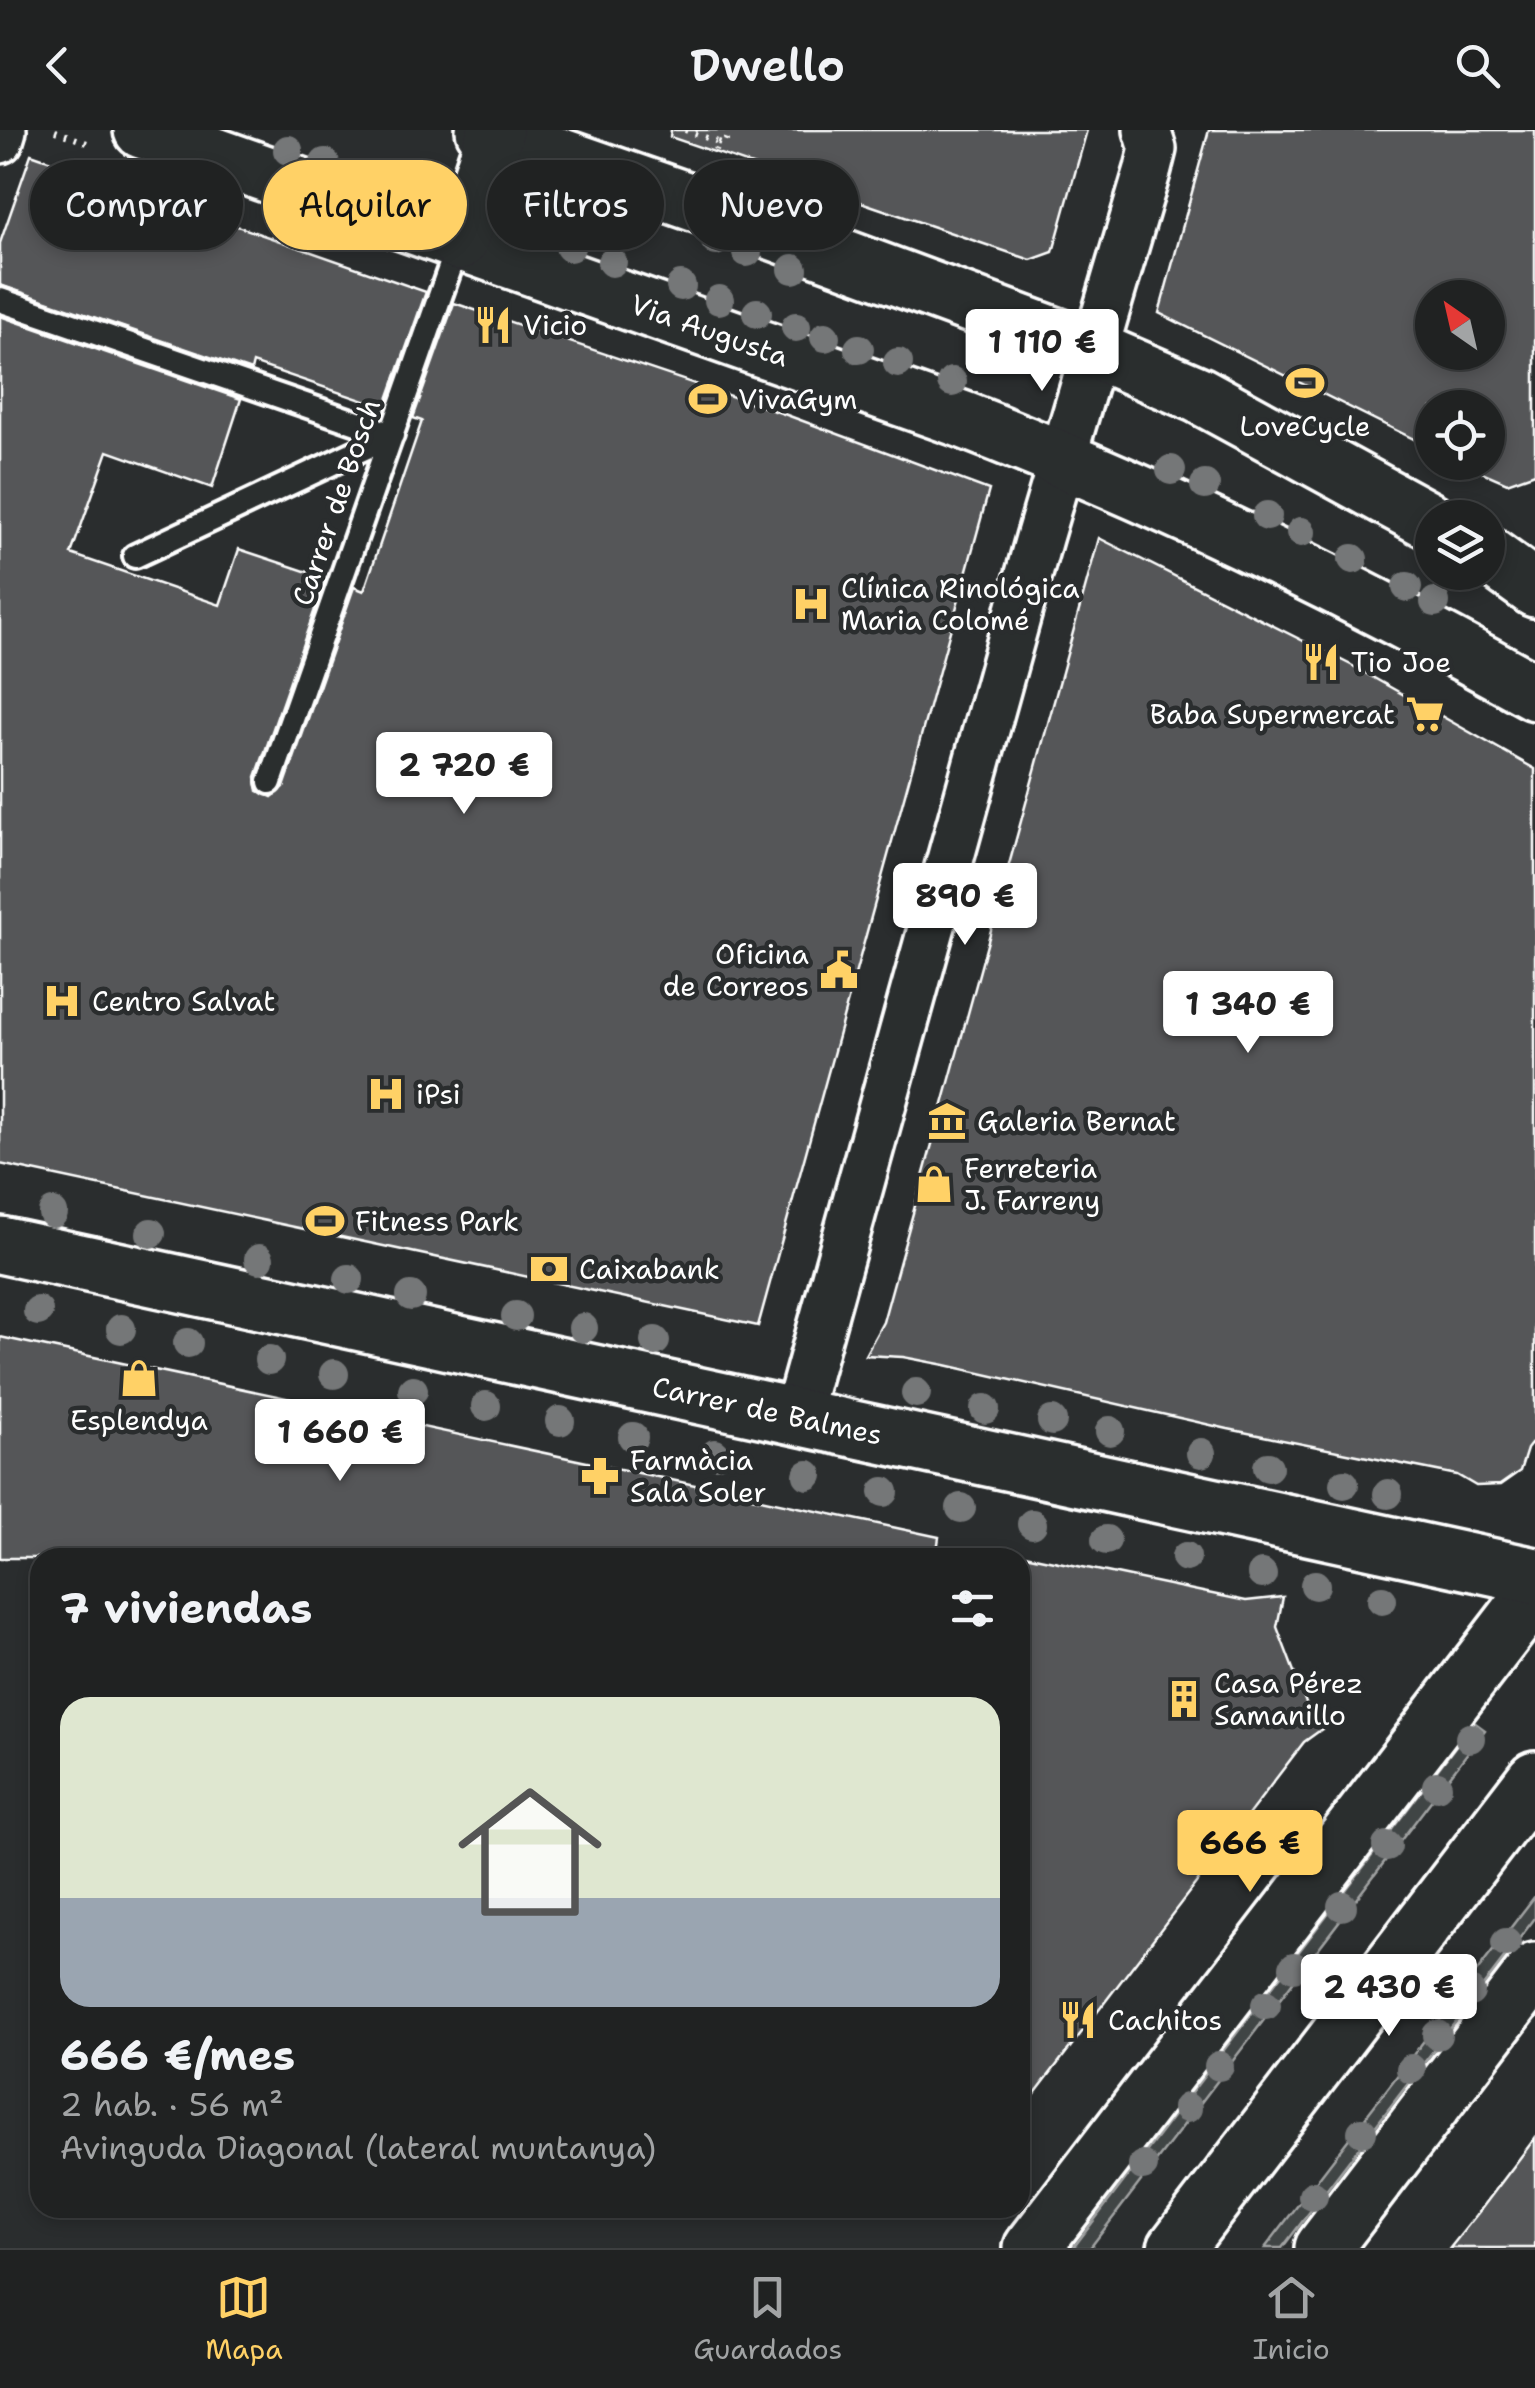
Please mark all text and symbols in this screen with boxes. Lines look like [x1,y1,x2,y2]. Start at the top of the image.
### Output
text: Dwello [690,35,845,95]
icon: back [30,38,85,93]
icon: search [1450,38,1505,93]
chip: Comprar [30,160,243,250]
chip: Alquilar [263,160,467,250]
chip: Filtros [487,160,664,250]
chip: Nuevo [684,160,859,250]
north arrow [1415,280,1505,370]
map controls [1415,280,1505,590]
street label: Via Augusta [626,285,794,376]
restaurant icon: Vicio [472,304,514,346]
place label: Vicio [523,306,587,344]
pin: 1 110 € [950,309,1134,394]
text: 1 110 € [988,320,1096,363]
sports icon: LoveCycle [1284,362,1326,404]
sports icon: VivaGym [687,378,729,420]
place label: VivaGym [738,380,857,418]
button: locate [1415,390,1505,480]
street label: Carrer de Bosch [283,393,389,611]
place label: LoveCycle [1239,407,1371,445]
button: layers [1415,500,1505,590]
place label: Clínica Rinológica Maria Colomé [841,569,1080,639]
hospital icon: Clínica Rinológica Maria Colomé [790,583,832,625]
restaurant icon: Tio Joe [1300,641,1342,683]
place label: Tio Joe [1351,643,1451,681]
supermarket icon: Baba Supermercat [1404,693,1446,735]
place label: Baba Supermercat [1150,695,1395,733]
pin: 2 720 € [372,732,556,817]
text: 2 720 € [398,743,530,786]
pin: 890 € [895,863,1035,948]
text: 890 € [915,874,1015,917]
place label: Oficina de Correos [663,935,809,1005]
public building icon: Oficina de Correos [818,949,860,991]
pin: 1 340 € [1156,971,1340,1056]
hospital icon: Centro Salvat [41,980,83,1022]
place label: Centro Salvat [92,982,275,1020]
text: 1 340 € [1185,982,1311,1025]
hospital icon: iPsi [365,1073,407,1115]
place label: iPsi [416,1075,461,1113]
museum icon: Galeria Bernat [926,1100,968,1142]
place label: Galeria Bernat [977,1102,1176,1140]
place label: Ferreteria J. Farreny [964,1149,1100,1219]
shop icon: Ferreteria J. Farreny [913,1163,955,1205]
sports icon: Fitness Park [304,1200,346,1242]
place label: Fitness Park [355,1202,519,1240]
bank icon: Caixabank [528,1248,570,1290]
place label: Caixabank [579,1250,720,1288]
shop icon: Esplendya [118,1357,160,1399]
street label: Carrer de Balmes [649,1367,886,1454]
pin: 1 660 € [248,1399,432,1484]
place label: Esplendya [70,1401,208,1439]
text: 1 660 € [277,1410,403,1453]
place label: Farmàcia Sala Soler [630,1441,767,1511]
pharmacy icon: Farmàcia Sala Soler [579,1455,621,1497]
text: 7 viviendas [60,1580,312,1636]
icon: filters [945,1581,1000,1636]
place label: Casa Pérez Samanillo [1214,1664,1363,1734]
building icon: Casa Pérez Samanillo [1163,1678,1205,1720]
icon: home [440,1762,620,1942]
pin: 666 € [1180,1810,1320,1895]
text: 666 € [1199,1821,1301,1864]
pin: 2 430 € [1297,1954,1481,2039]
text: 2 430 € [1323,1965,1455,2008]
restaurant icon: Cachitos [1057,1999,1099,2041]
place label: Cachitos [1108,2001,1222,2039]
text: 666 €/mes [60,2027,295,2083]
text: 2 hab. · 56 m² [60,2083,284,2126]
text: Avinguda Diagonal (lateral muntanya) [60,2126,656,2169]
tab: Mapa [205,2270,283,2368]
tab: Guardados [693,2270,842,2368]
tab: Inicio [1253,2270,1330,2368]

